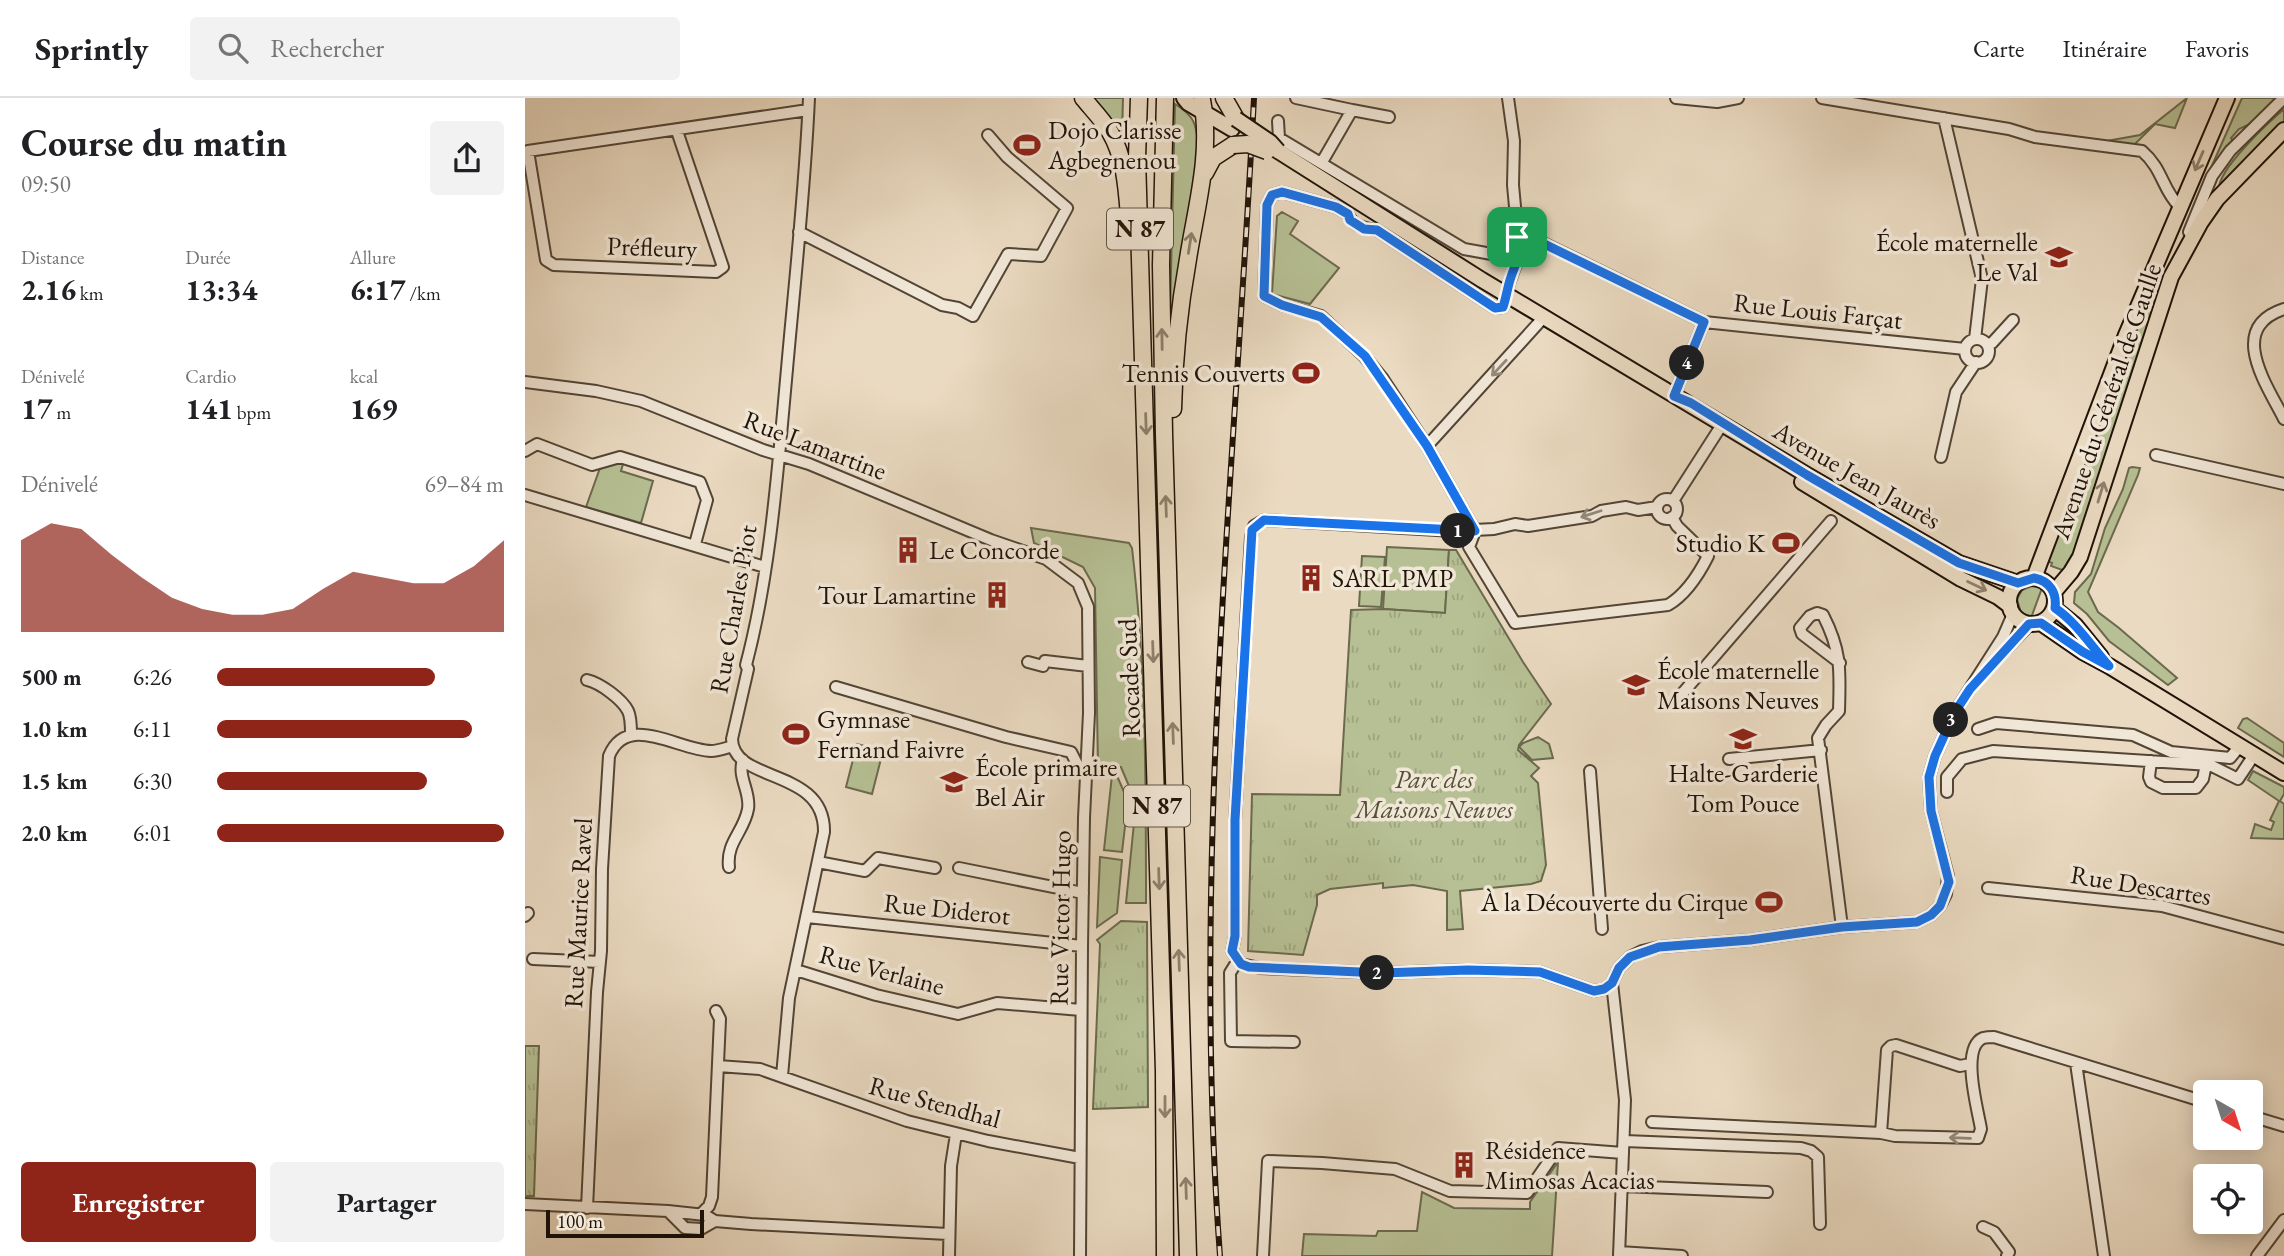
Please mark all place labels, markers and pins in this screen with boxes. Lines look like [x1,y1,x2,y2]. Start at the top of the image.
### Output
place label: Dojo Clarisse Agbegnenou [1047,113,1181,177]
sports icon: Dojo Clarisse Agbegnenou [1012,130,1042,160]
pin [1487,207,1547,267]
place label: École maternelle Le Val [1876,225,2038,289]
school or university icon: École maternelle Le Val [2044,242,2074,272]
pin: 4 [1669,345,1705,380]
place label: Tennis Couverts [1122,356,1285,390]
sports icon: Tennis Couverts [1291,358,1321,388]
pin: 1 [1441,514,1475,548]
place label: Studio K [1676,526,1765,560]
sports icon: Studio K [1771,528,1801,558]
place label: Le Concorde [929,533,1060,567]
building icon: Le Concorde [893,535,923,565]
place label: SARL PMP [1332,561,1453,595]
building icon: SARL PMP [1296,563,1326,593]
place label: Tour Lamartine [818,578,976,612]
building icon: Tour Lamartine [982,580,1012,610]
place label: École maternelle Maisons Neuves [1657,653,1819,717]
school or university icon: École maternelle Maisons Neuves [1621,670,1651,700]
place label: Gymnase Fernand Faivre [817,702,964,766]
pin: 3 [1933,702,1969,738]
sports icon: Gymnase Fernand Faivre [781,719,811,749]
school or university icon: Halte-Garderie Tom Pouce [1728,724,1758,754]
place label: École primaire Bel Air [975,750,1117,814]
place label: Halte-Garderie Tom Pouce [1668,756,1818,820]
school or university icon: École primaire Bel Air [939,767,969,797]
place label: À la Découverte du Cirque [1480,885,1748,919]
sports icon: À la Découverte du Cirque [1754,887,1784,917]
pin: 2 [1359,956,1395,990]
place label: Résidence Mimosas Acacias [1485,1133,1655,1197]
building icon: Résidence Mimosas Acacias [1449,1150,1479,1180]

